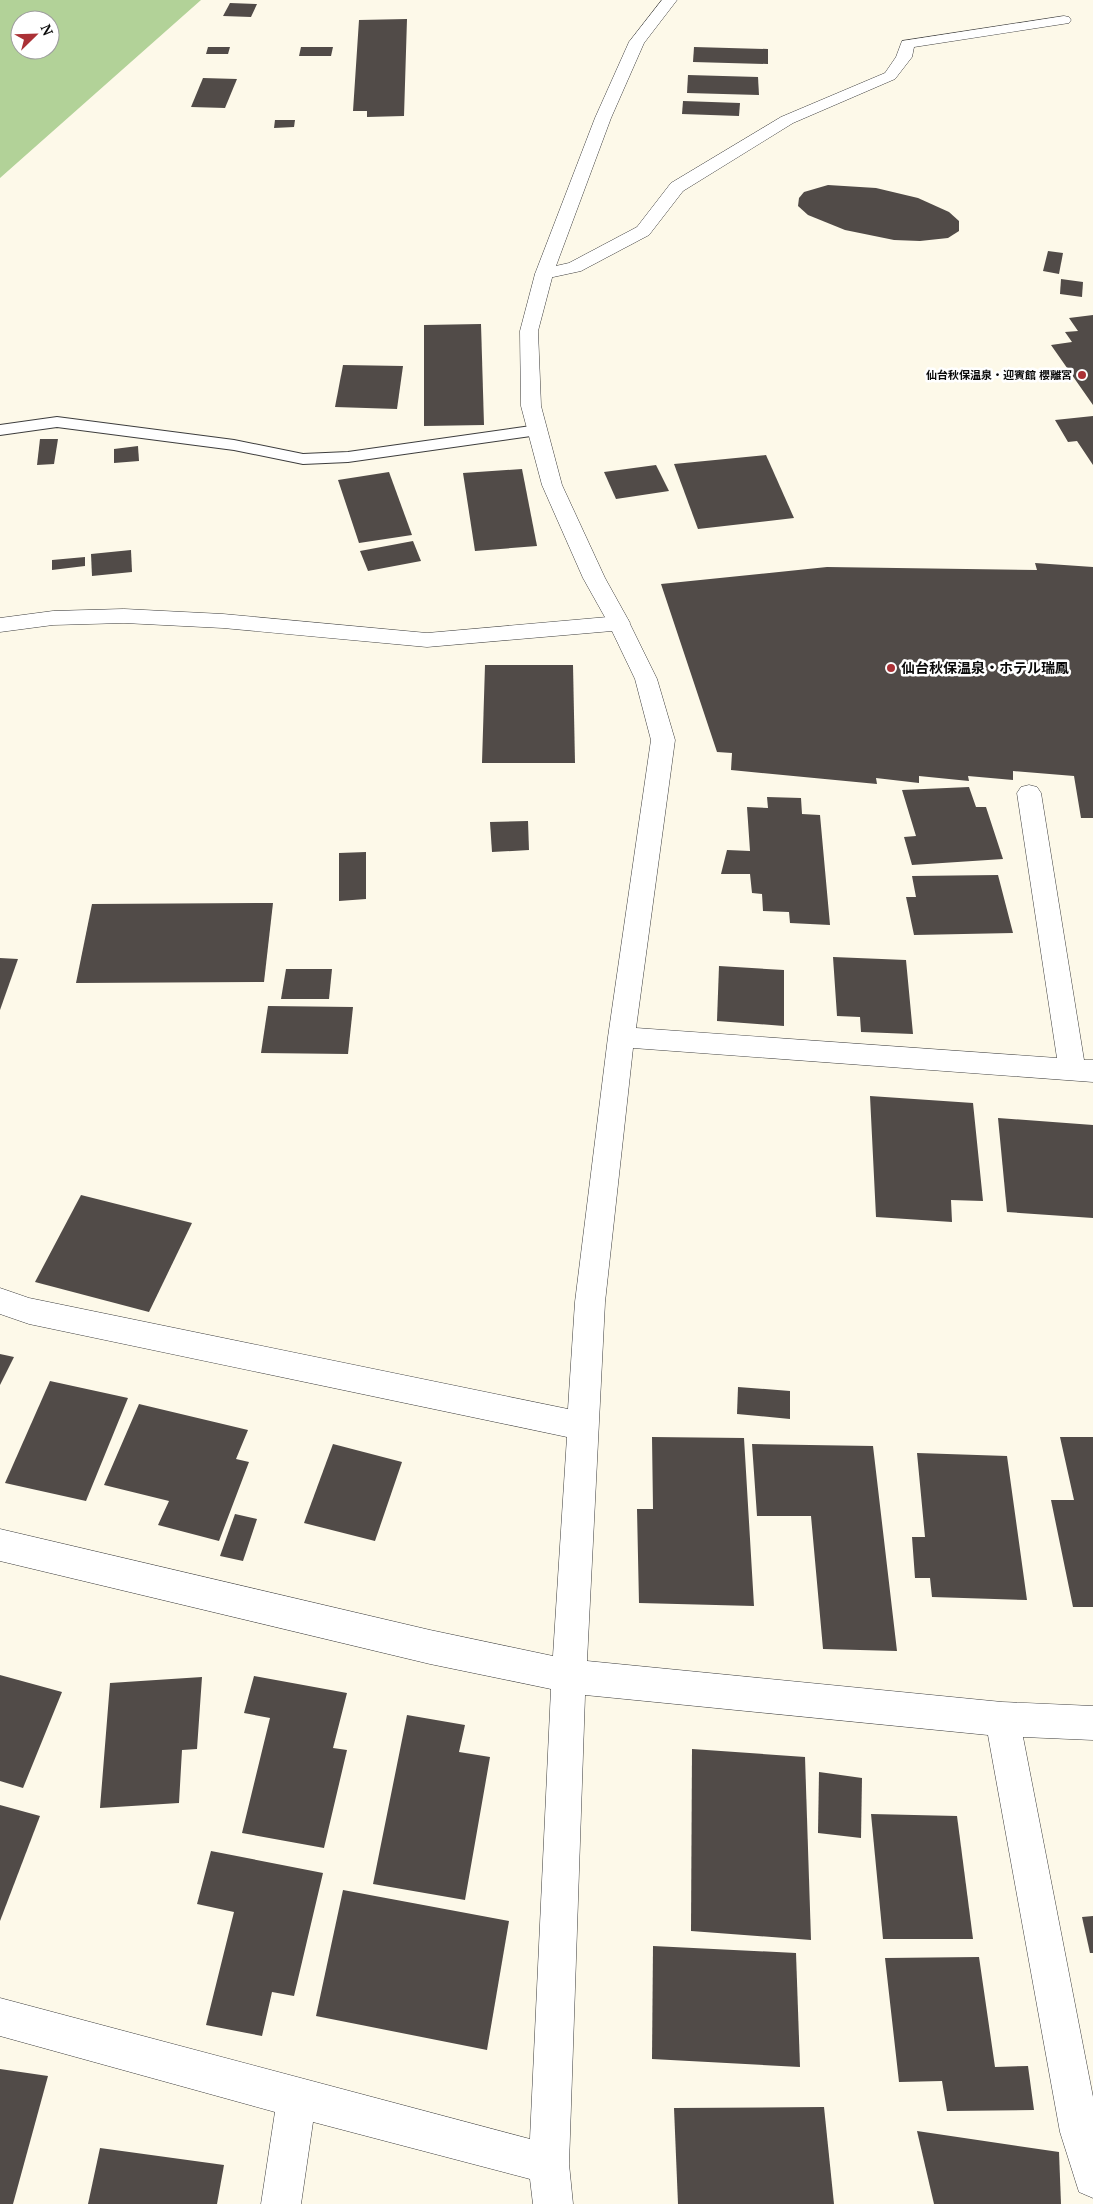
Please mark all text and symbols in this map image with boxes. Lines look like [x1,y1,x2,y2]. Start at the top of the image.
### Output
north arrow [10,10,60,60]
text: N [37,21,58,39]
place label: 仙台秋保温泉・迎賓館 櫻離宮 [926,368,1072,382]
marker: 仙台秋保温泉・迎賓館 櫻離宮 [1076,369,1088,381]
place label: 仙台秋保温泉・ホテル瑞鳳 [901,658,1069,677]
marker: 仙台秋保温泉・ホテル瑞鳳 [885,662,897,674]

